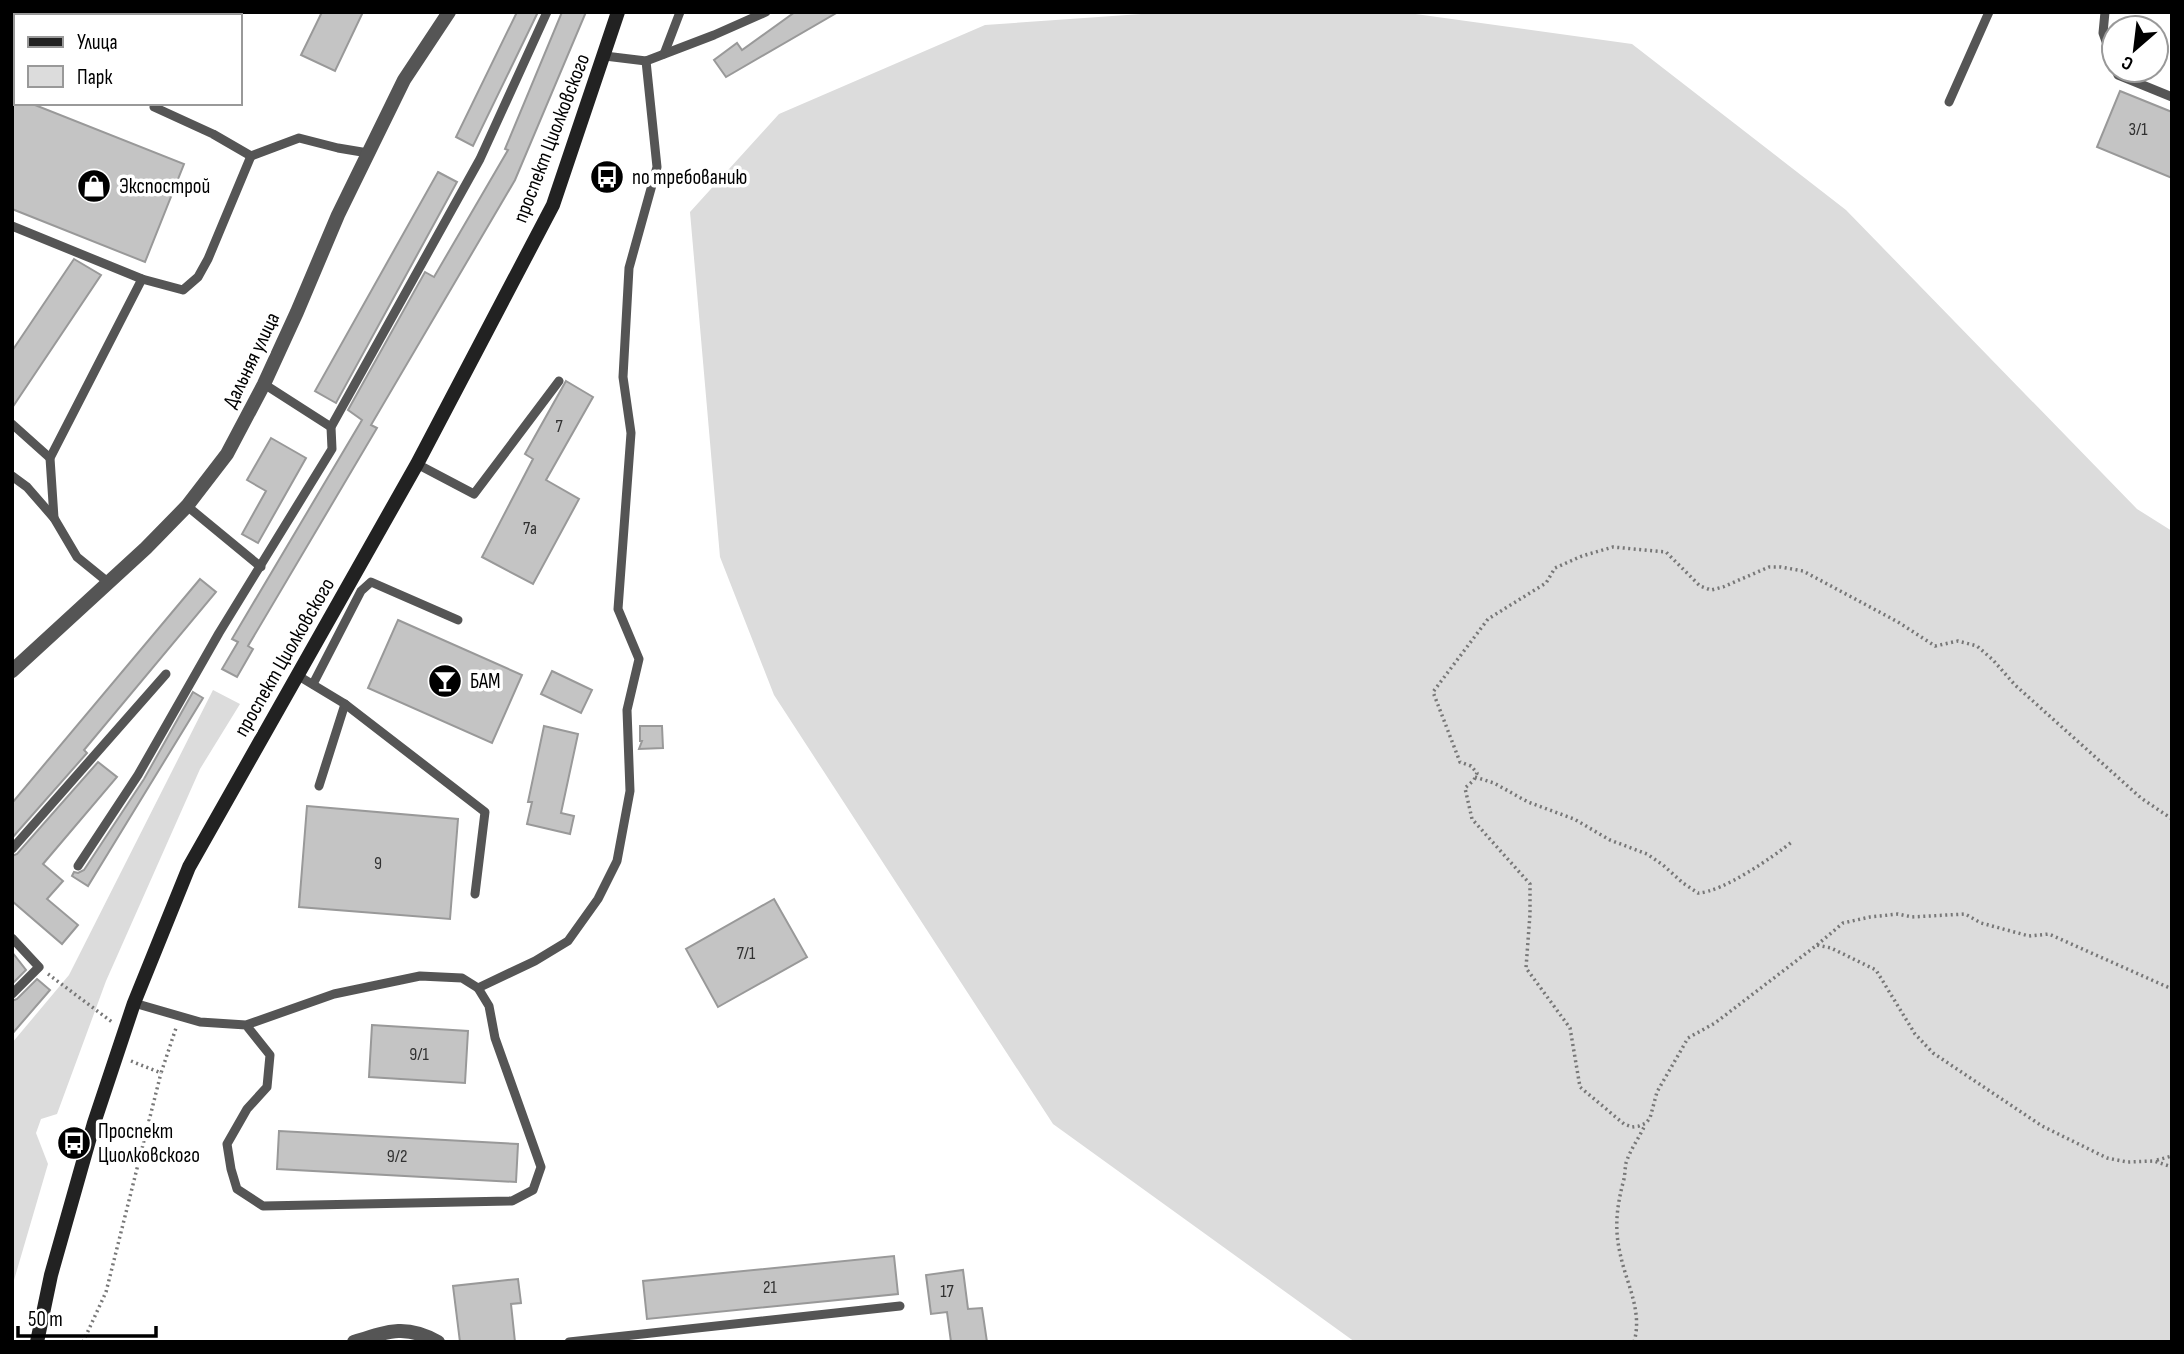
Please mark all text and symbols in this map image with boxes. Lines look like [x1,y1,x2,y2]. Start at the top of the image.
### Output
legend [14,14,242,105]
north arrow [2100,14,2170,84]
text: Улица [77,30,118,55]
street label: проспект Циолковского [508,50,595,226]
text: С [2118,50,2137,75]
text: Парк [77,65,112,90]
house number: 3/1 [2128,119,2148,140]
bus stop icon: по требованию [588,158,626,196]
place label: по требованию [632,165,747,190]
shop icon: Экспострой [75,167,113,205]
place label: Экспострой [119,174,210,199]
street label: Дальняя улица [218,308,285,412]
house number: 7 [555,416,563,437]
house number: 7а [523,518,537,539]
street label: проспект Циолковского [229,574,340,741]
bar icon: БАМ [426,662,464,700]
place label: БАМ [470,669,501,694]
house number: 9 [374,853,382,874]
house number: 7/1 [737,943,756,964]
house number: 9/1 [409,1044,429,1065]
place label: Проспект Циолковского [98,1119,200,1168]
bus stop icon: Проспект Циолковского [55,1124,93,1162]
house number: 9/2 [387,1146,407,1167]
house number: 21 [763,1277,778,1298]
house number: 17 [940,1281,955,1302]
scale bar [18,1294,156,1338]
text: 50 m [28,1307,63,1332]

